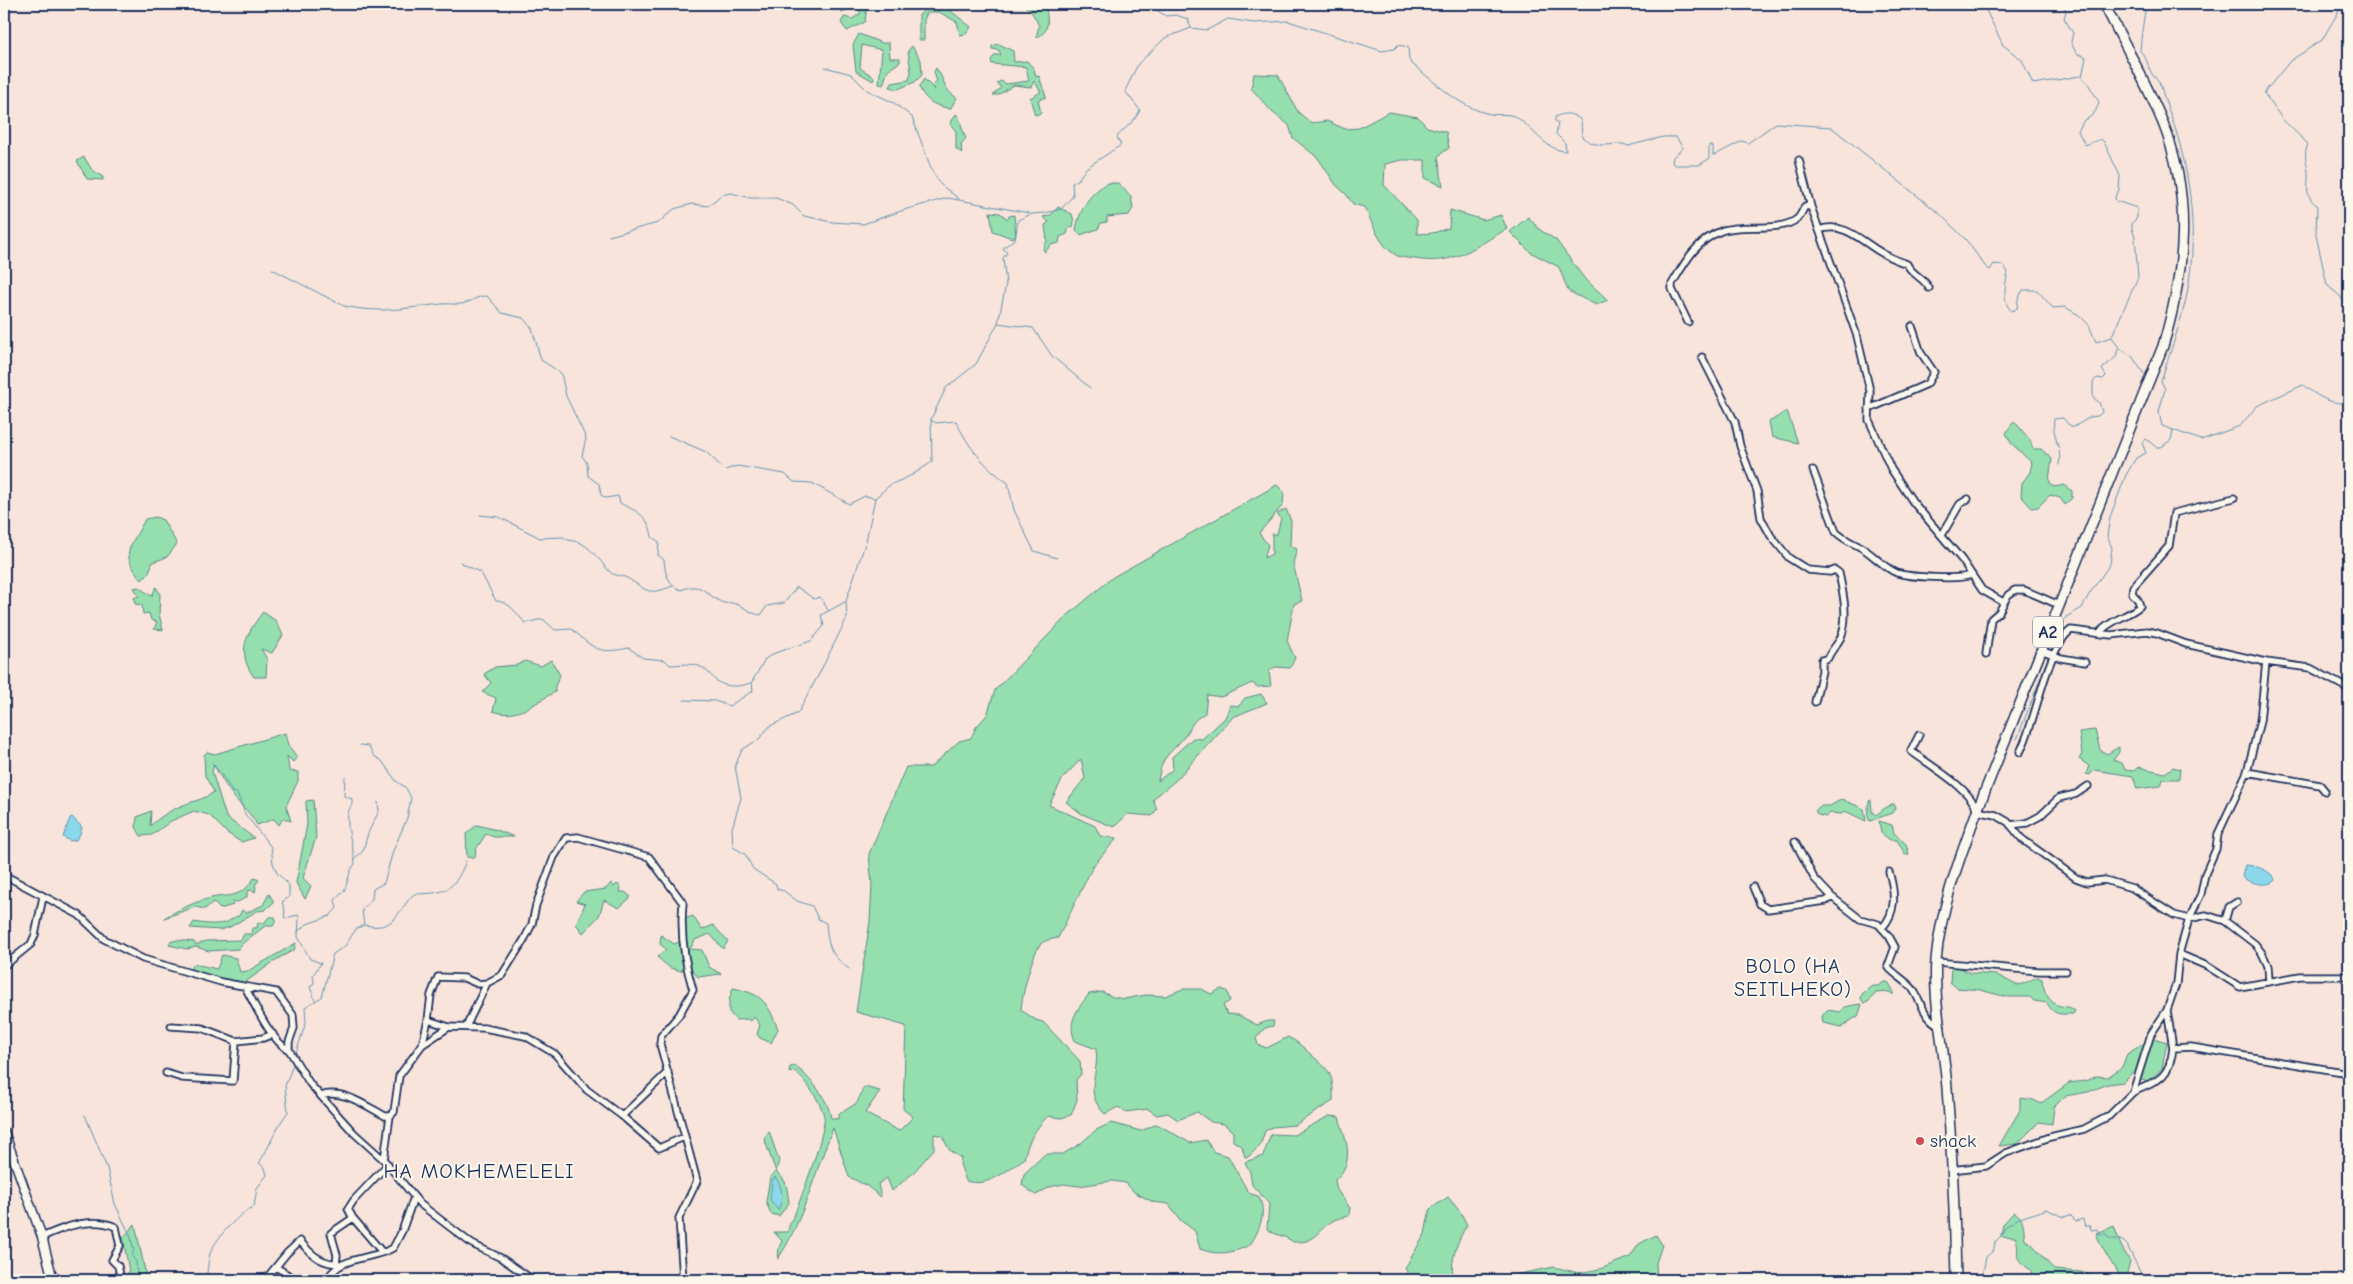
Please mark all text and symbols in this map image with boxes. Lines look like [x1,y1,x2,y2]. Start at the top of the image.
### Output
road number: A2 [2033,616,2063,648]
district label: BOLO (HA SEITLHEKO) [1734,955,1852,1001]
place label: shack [1930,1130,1977,1152]
marker: shack [1914,1135,1926,1147]
district label: HA MOKHEMELELI [383,1159,575,1183]

